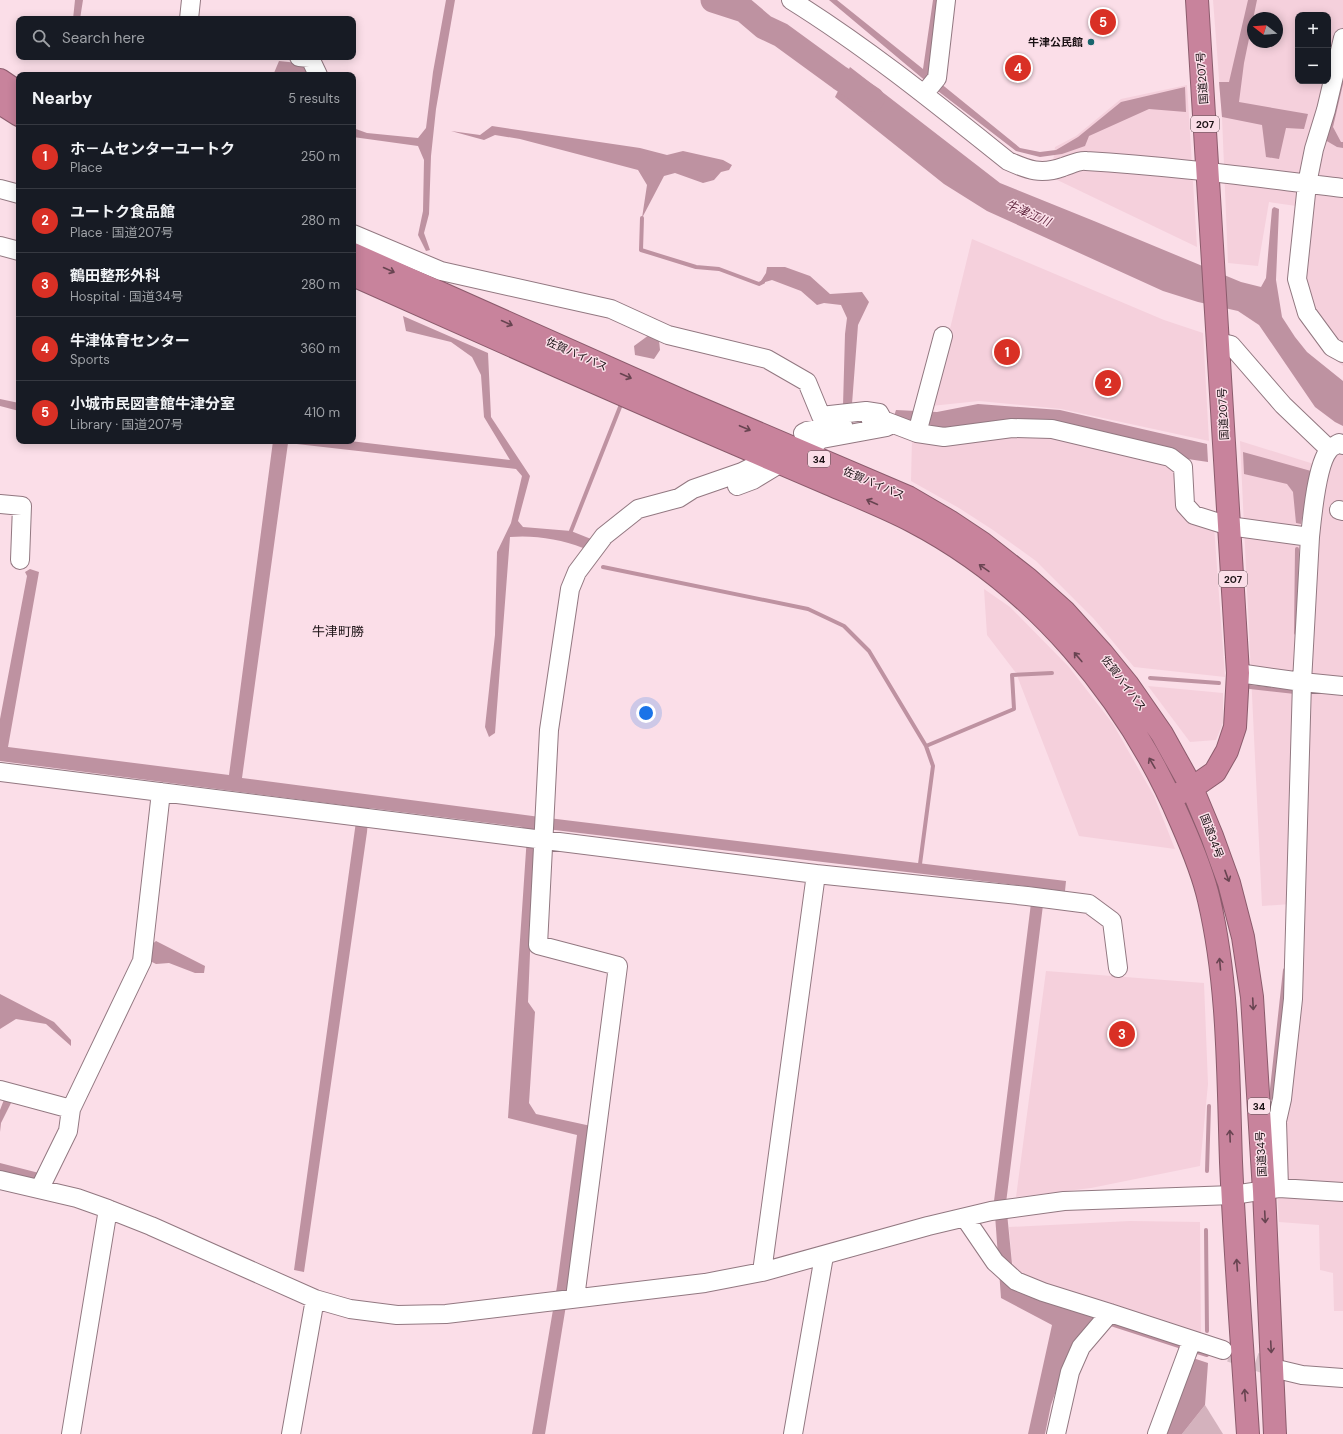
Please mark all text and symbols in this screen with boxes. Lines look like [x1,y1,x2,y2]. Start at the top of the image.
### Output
pin: 5 [1090,7,1116,37]
north arrow [1247,12,1283,48]
map controls [1295,12,1331,84]
button: + [1295,12,1331,48]
search box [16,16,356,60]
icon: search [30,27,52,49]
text: Search here [62,28,145,48]
place label: 牛津公民館 [1028,35,1083,49]
marker: 牛津公民館 [1086,37,1096,47]
button: − [1295,48,1331,84]
street label: 国道207号 [1193,51,1211,105]
pin: 4 [1005,53,1031,83]
text: Nearby [32,87,92,109]
text: 5 results [288,90,340,107]
road number: 207 [1191,116,1219,132]
text: ホ－ムセンターユートク [70,139,235,159]
text: 1 [43,148,47,165]
text: 250 m [301,148,340,165]
text: Place [70,159,102,176]
water label: 牛津江川 [1003,196,1055,231]
text: ユートク食品館 [70,202,175,222]
text: 2 [41,212,49,229]
text: 280 m [301,212,340,229]
text: Place · 国道207号 [70,224,174,241]
text: 鶴田整形外科 [70,266,160,286]
one-way arrow [382,266,394,274]
text: 3 [41,276,49,293]
text: 280 m [301,276,340,293]
text: Hospital · 国道34号 [70,288,183,305]
one-way arrow [501,319,513,327]
text: 牛津体育センター [70,331,190,351]
street label: 佐賀バイパス [544,334,610,374]
pin: 1 [994,337,1020,367]
text: 4 [41,340,49,357]
text: 360 m [300,340,340,357]
text: Sports [70,351,110,368]
pin: 2 [1095,368,1121,398]
one-way arrow [620,373,632,380]
street label: 国道207号 [1215,387,1231,441]
text: 小城市民図書館牛津分室 [70,394,235,414]
text: 5 [41,404,49,421]
text: 410 m [304,404,340,421]
text: Library · 国道207号 [70,416,184,433]
one-way arrow [739,425,751,432]
road number: 34 [808,451,830,467]
street label: 佐賀バイパス [841,464,907,502]
one-way arrow [867,498,879,506]
one-way arrow [979,563,990,572]
road number: 207 [1219,571,1247,587]
district label: 牛津町勝 [312,623,364,640]
one-way arrow [1074,651,1083,662]
street label: 佐賀バイパス [1099,653,1149,713]
your location [636,703,656,723]
one-way arrow [1148,757,1156,769]
street label: 国道34号 [1197,812,1227,860]
one-way arrow [1224,870,1231,883]
one-way arrow [1217,958,1224,971]
one-way arrow [1249,997,1256,1010]
pin: 3 [1109,1019,1135,1049]
road number: 34 [1248,1098,1270,1114]
one-way arrow [1227,1130,1234,1143]
street label: 国道34号 [1253,1131,1269,1177]
one-way arrow [1261,1210,1268,1223]
one-way arrow [1234,1259,1241,1272]
one-way arrow [1267,1340,1275,1353]
one-way arrow [1242,1389,1249,1402]

